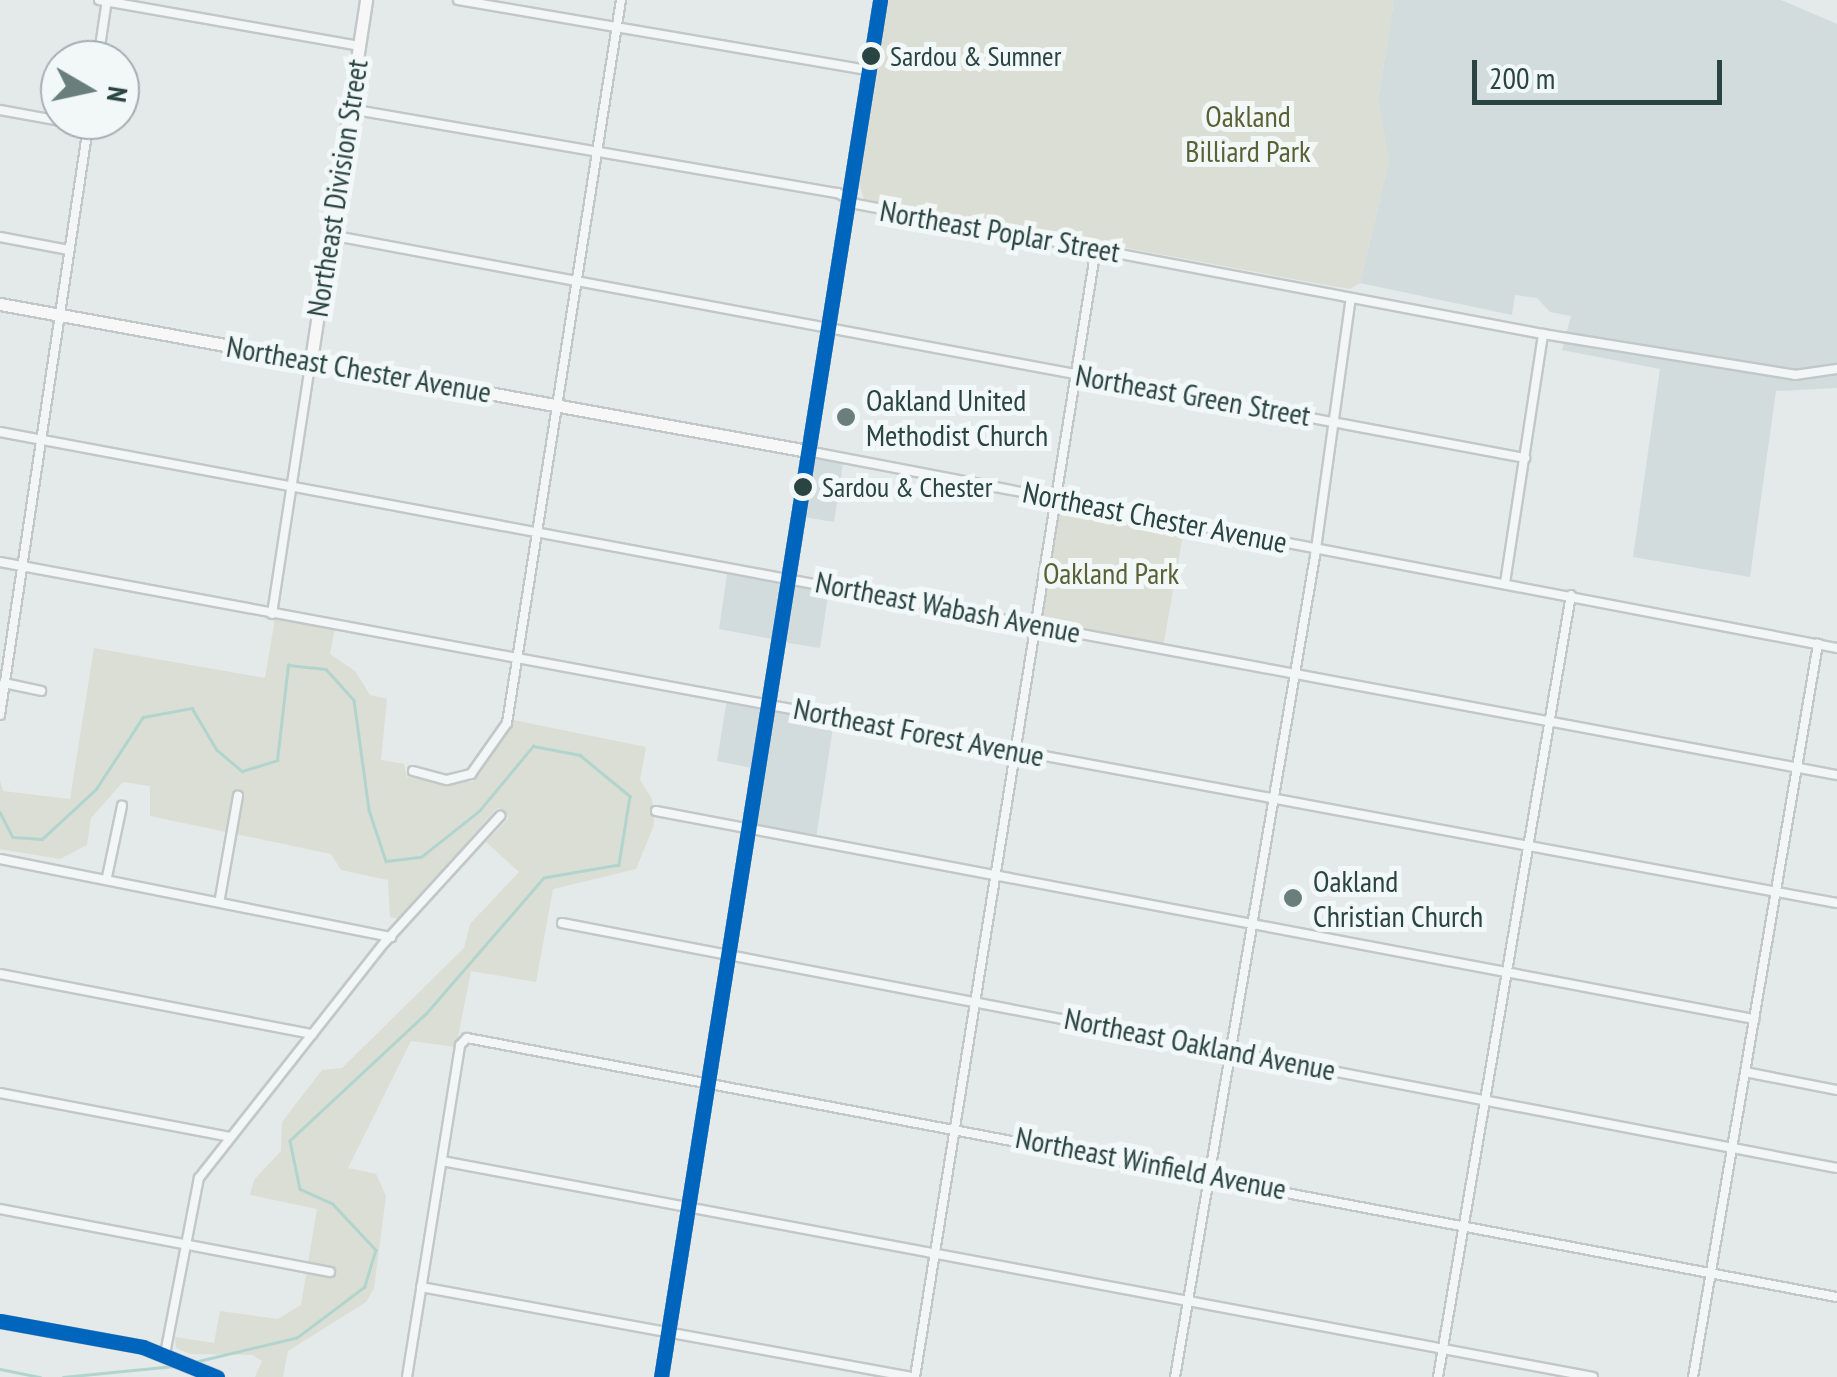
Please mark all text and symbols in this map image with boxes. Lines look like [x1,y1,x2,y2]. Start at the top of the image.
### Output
place label: Sardou & Sumner [890,39,1061,73]
north arrow [40,40,140,140]
scale bar [1477,40,1727,102]
marker: Sardou & Sumner [861,46,881,66]
street label: Northeast Division Street [299,57,375,319]
text: 200 m [1489,58,1555,97]
text: N [99,84,138,105]
park label: Oakland Billiard Park [1185,98,1311,168]
street label: Northeast Poplar Street [877,192,1123,270]
street label: Northeast Chester Avenue [223,328,495,410]
street label: Northeast Green Street [1073,357,1313,433]
place label: Oakland United Methodist Church [866,382,1048,452]
marker: Oakland United Methodist Church [835,406,857,428]
place label: Sardou & Chester [822,470,992,504]
street label: Northeast Chester Avenue [1020,474,1290,560]
marker: Sardou & Chester [793,477,813,497]
park label: Oakland Park [1043,555,1179,591]
street label: Northeast Wabash Avenue [812,564,1084,650]
street label: Northeast Forest Avenue [790,690,1048,774]
place label: Oakland Christian Church [1313,863,1483,934]
marker: Oakland Christian Church [1282,887,1304,909]
street label: Northeast Oakland Avenue [1061,1000,1339,1088]
street label: Northeast Winfield Avenue [1012,1119,1290,1207]

